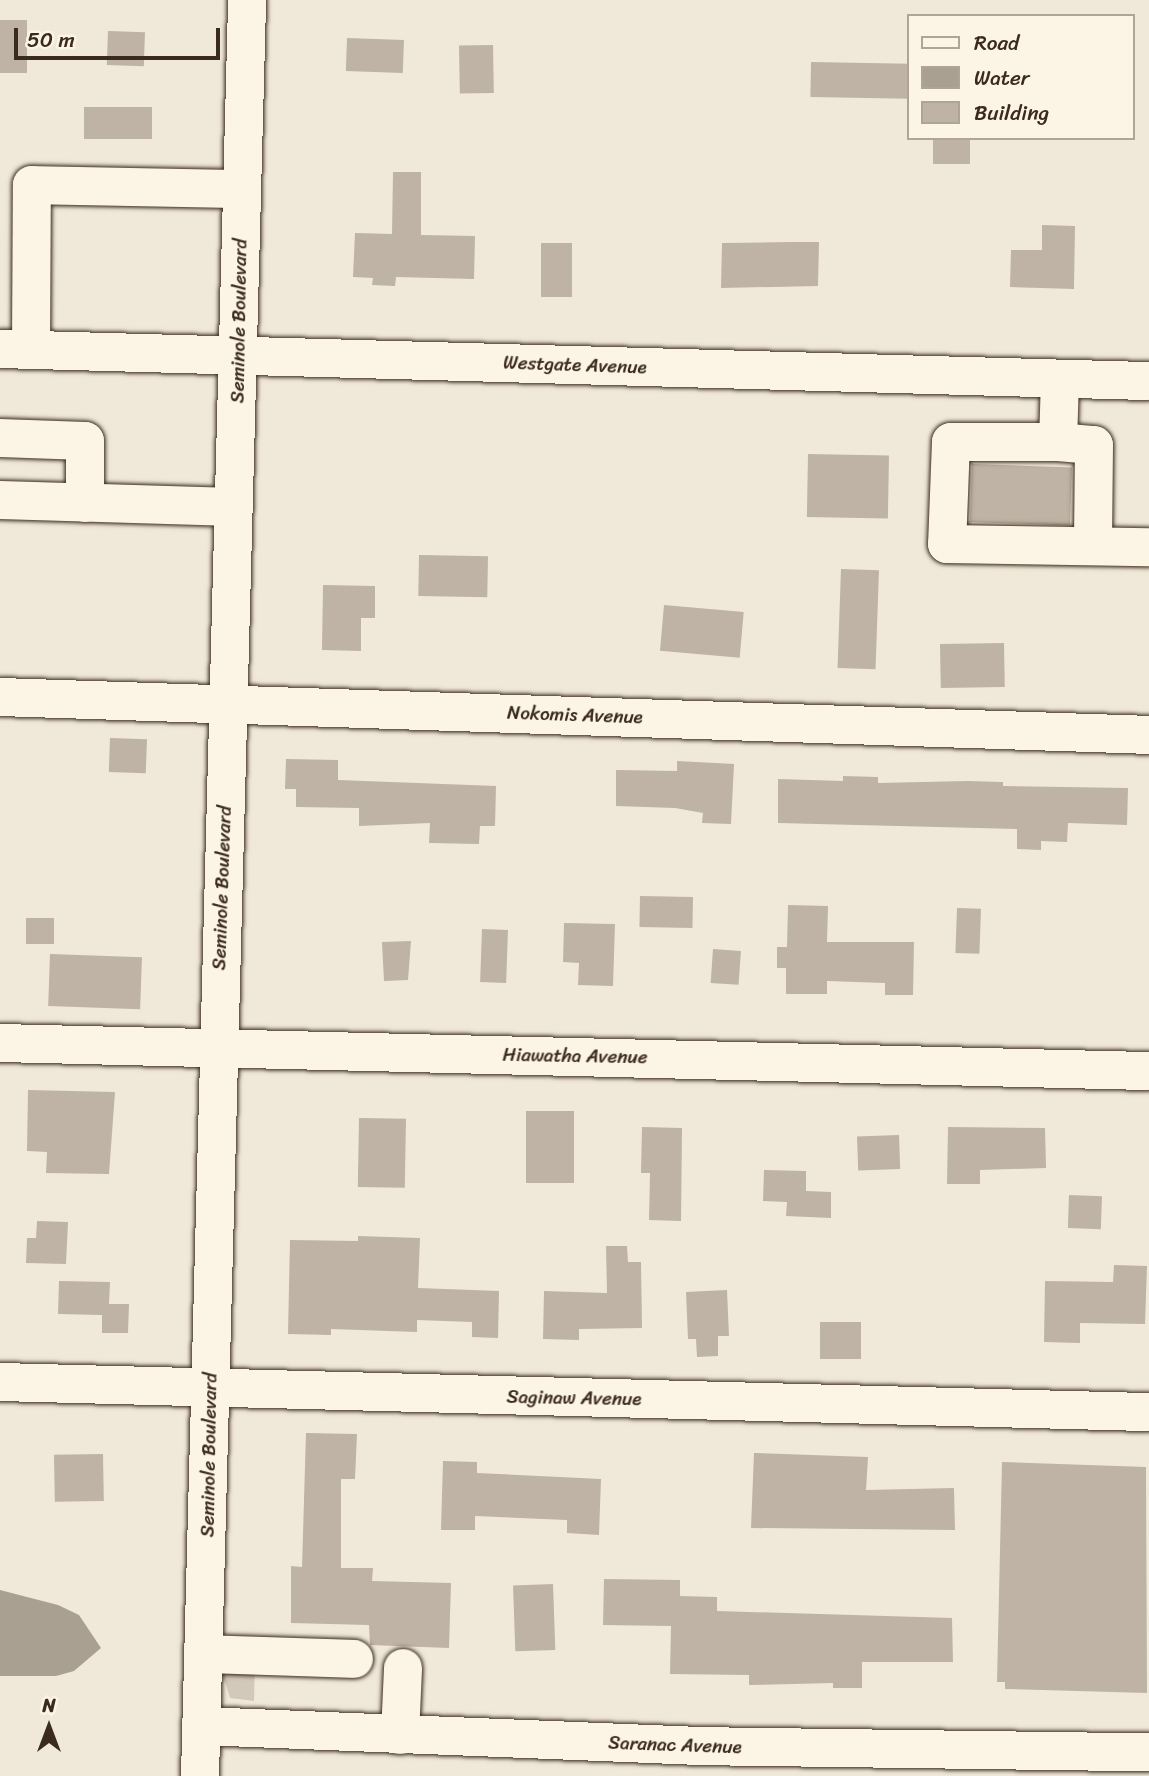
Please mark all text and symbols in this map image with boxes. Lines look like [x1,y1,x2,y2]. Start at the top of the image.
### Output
scale bar [18,14,224,58]
legend [908,14,1135,140]
text: 50 m [27,21,75,59]
text: Road [974,24,1019,62]
text: Water [974,59,1029,97]
text: Building [974,94,1049,132]
street label: Seminole Boulevard [226,239,252,403]
street label: Westgate Avenue [503,351,647,379]
street label: Nokomis Avenue [507,701,643,729]
street label: Seminole Boulevard [208,806,236,970]
street label: Hiawatha Avenue [503,1043,647,1069]
street label: Seminole Boulevard [196,1373,222,1537]
street label: Saginaw Avenue [506,1385,642,1411]
text: N [42,1689,56,1722]
north arrow [14,1692,84,1762]
street label: Saranac Avenue [608,1731,742,1759]

